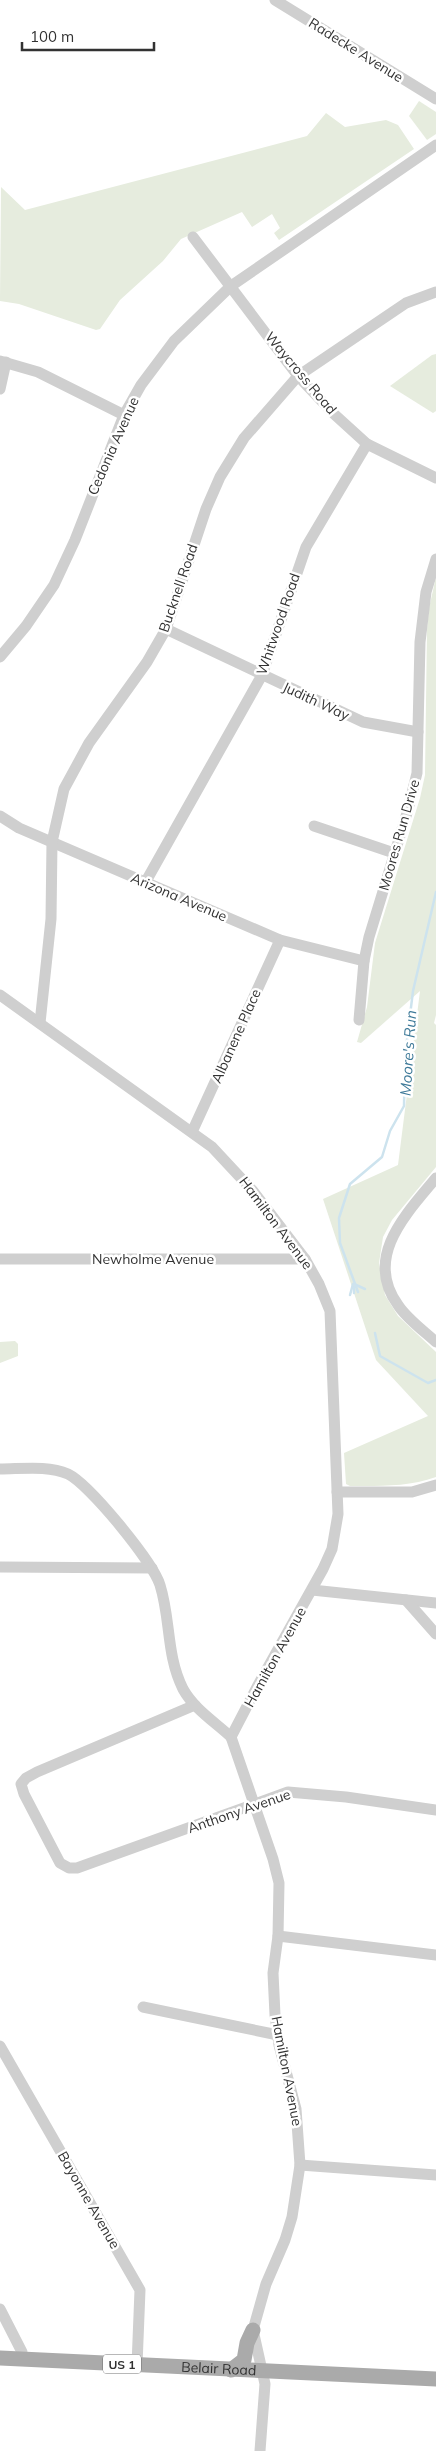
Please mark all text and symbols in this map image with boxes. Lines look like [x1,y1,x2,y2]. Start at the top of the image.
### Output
street label: Radecke Avenue [305,14,407,86]
scale bar [22,20,155,52]
text: 100 m [30,27,74,46]
street label: Waycross Road [261,328,341,418]
street label: Cedonia Avenue [83,394,143,498]
street label: Bucknell Road [154,541,202,635]
street label: Whitwood Road [252,571,304,677]
street label: Judith Way [280,678,353,725]
street label: Moores Run Drive [375,777,423,893]
street label: Arizona Avenue [128,869,230,925]
street label: Albanene Place [207,986,265,1086]
water label: Moore's Run [396,1009,420,1097]
street label: Hamilton Avenue [235,1173,317,1273]
street label: Newholme Avenue [92,1250,214,1268]
street label: Hamilton Avenue [240,1604,310,1710]
street label: Anthony Avenue [185,1785,293,1837]
street label: Hamilton Avenue [268,2015,306,2127]
street label: Bayonne Avenue [54,2148,124,2252]
road number: US 1 [103,2354,141,2374]
street label: Belair Road [181,2358,257,2379]

